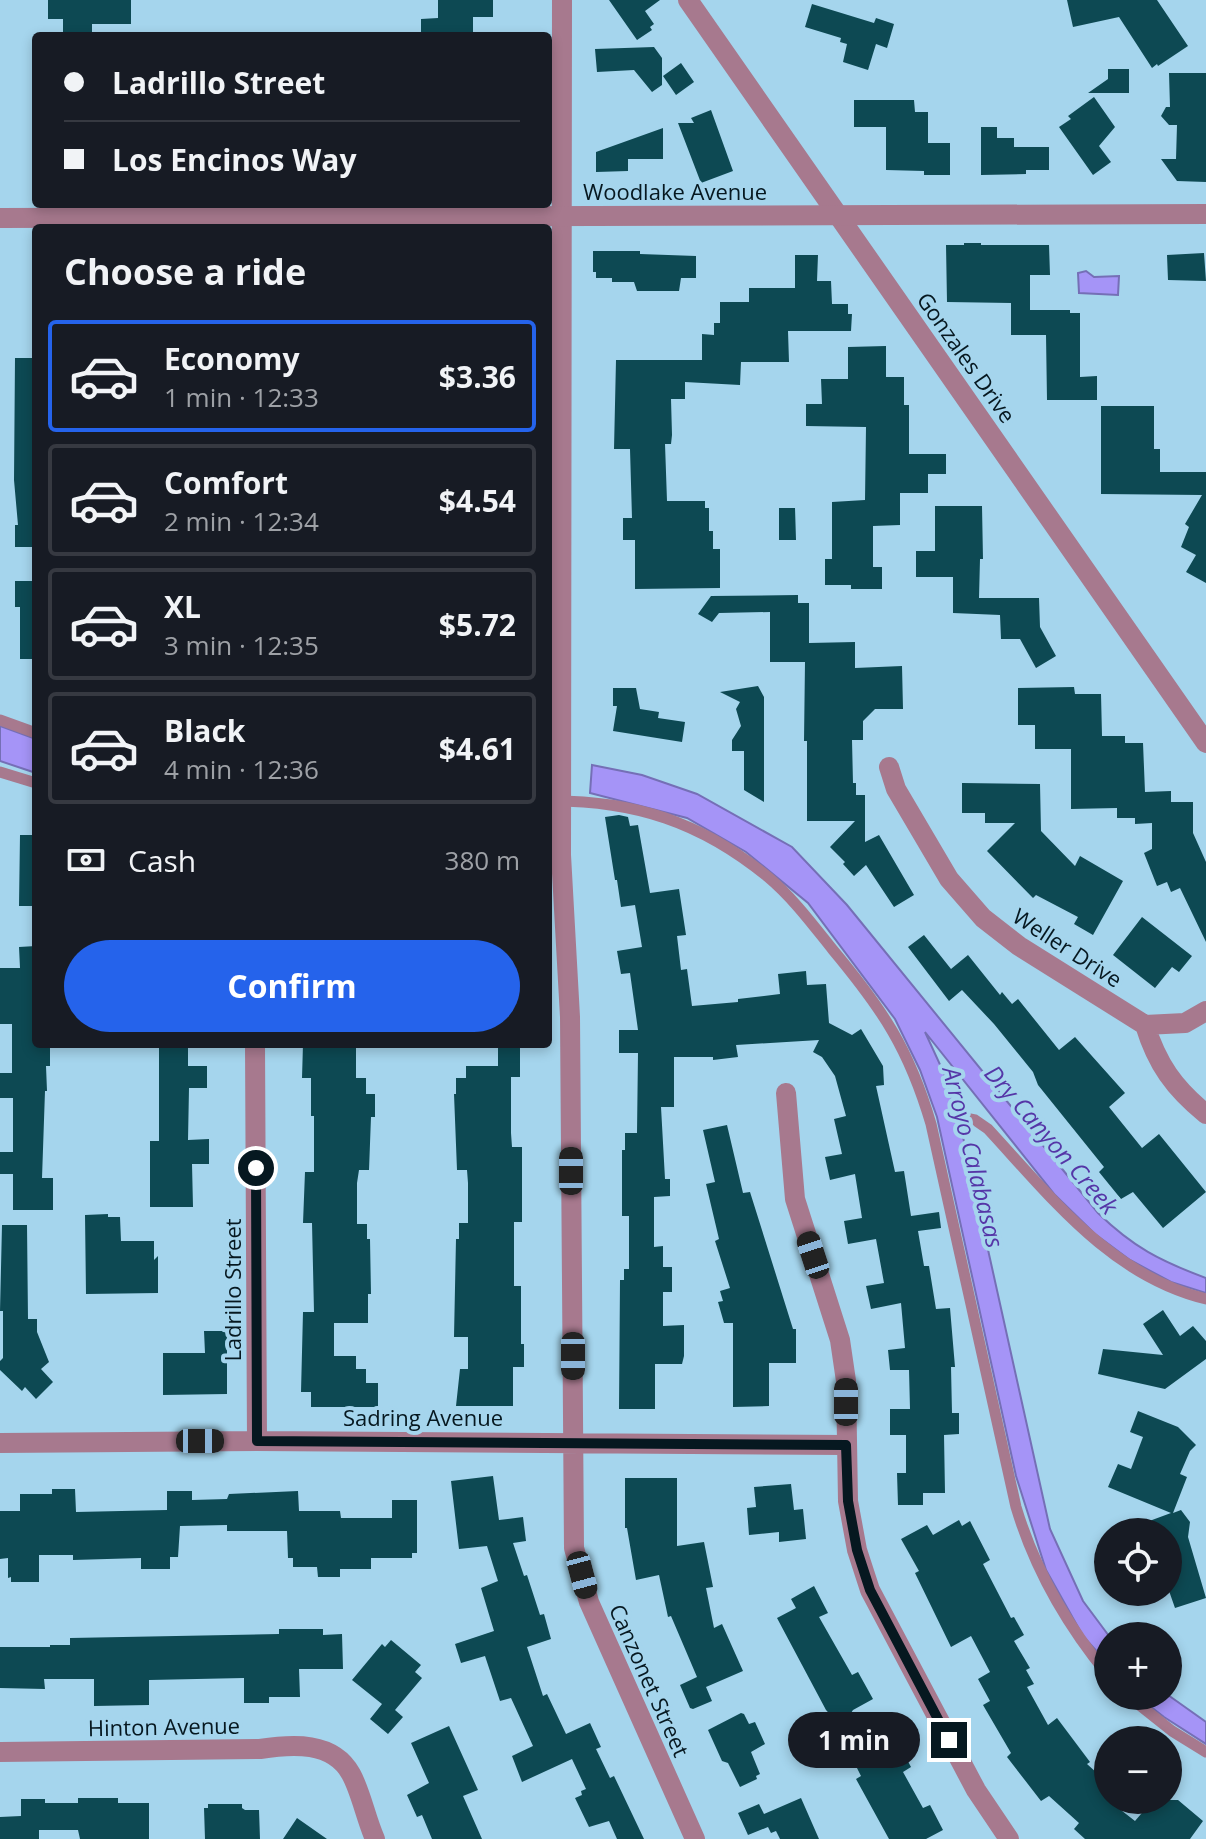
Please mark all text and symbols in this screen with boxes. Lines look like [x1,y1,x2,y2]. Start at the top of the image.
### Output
text: Ladrillo Street [112,62,325,103]
text: Los Encinos Way [112,139,357,180]
street label: Woodlake Avenue [583,176,767,206]
text: Choose a ride [64,247,306,296]
street label: Gonzales Drive [911,286,1023,428]
text: Economy [164,338,300,379]
icon: car [68,340,140,412]
text: $3.36 [439,356,516,397]
text: 1 min · 12:33 [164,379,319,415]
text: Comfort [164,462,288,503]
icon: car [68,464,140,536]
text: $4.54 [439,480,516,521]
text: 2 min · 12:34 [164,503,319,539]
text: XL [164,586,201,627]
icon: car [68,588,140,660]
text: $5.72 [439,604,516,645]
text: 3 min · 12:35 [164,627,319,663]
text: Black [164,710,245,751]
icon: car [68,712,140,784]
text: $4.61 [439,728,516,769]
text: 4 min · 12:36 [164,751,319,787]
icon: cash [64,838,108,882]
text: Cash [128,840,196,881]
text: 380 m [445,842,520,878]
street label: Weller Drive [1008,900,1128,994]
button: Confirm [64,940,520,1032]
water label: Dry Canyon Creek [978,1057,1127,1222]
water label: Arroyo Calabasas [935,1061,1012,1251]
car [559,1147,583,1195]
route start [238,1150,274,1186]
street label: Ladrillo Street [217,1218,247,1362]
car [794,1228,832,1282]
car [561,1332,585,1380]
car [834,1378,858,1426]
street label: Sadring Avenue [343,1402,503,1432]
car [176,1429,224,1453]
map controls [1094,1518,1182,1814]
button: locate [1094,1518,1182,1606]
car [564,1549,600,1601]
street label: Canzonet Street [603,1599,697,1761]
button: + [1094,1622,1182,1710]
street label: Hinton Avenue [88,1710,240,1742]
callout: 1 min [789,1712,921,1768]
text: 1 min [818,1722,890,1758]
route end [931,1722,967,1758]
button: − [1094,1726,1182,1814]

